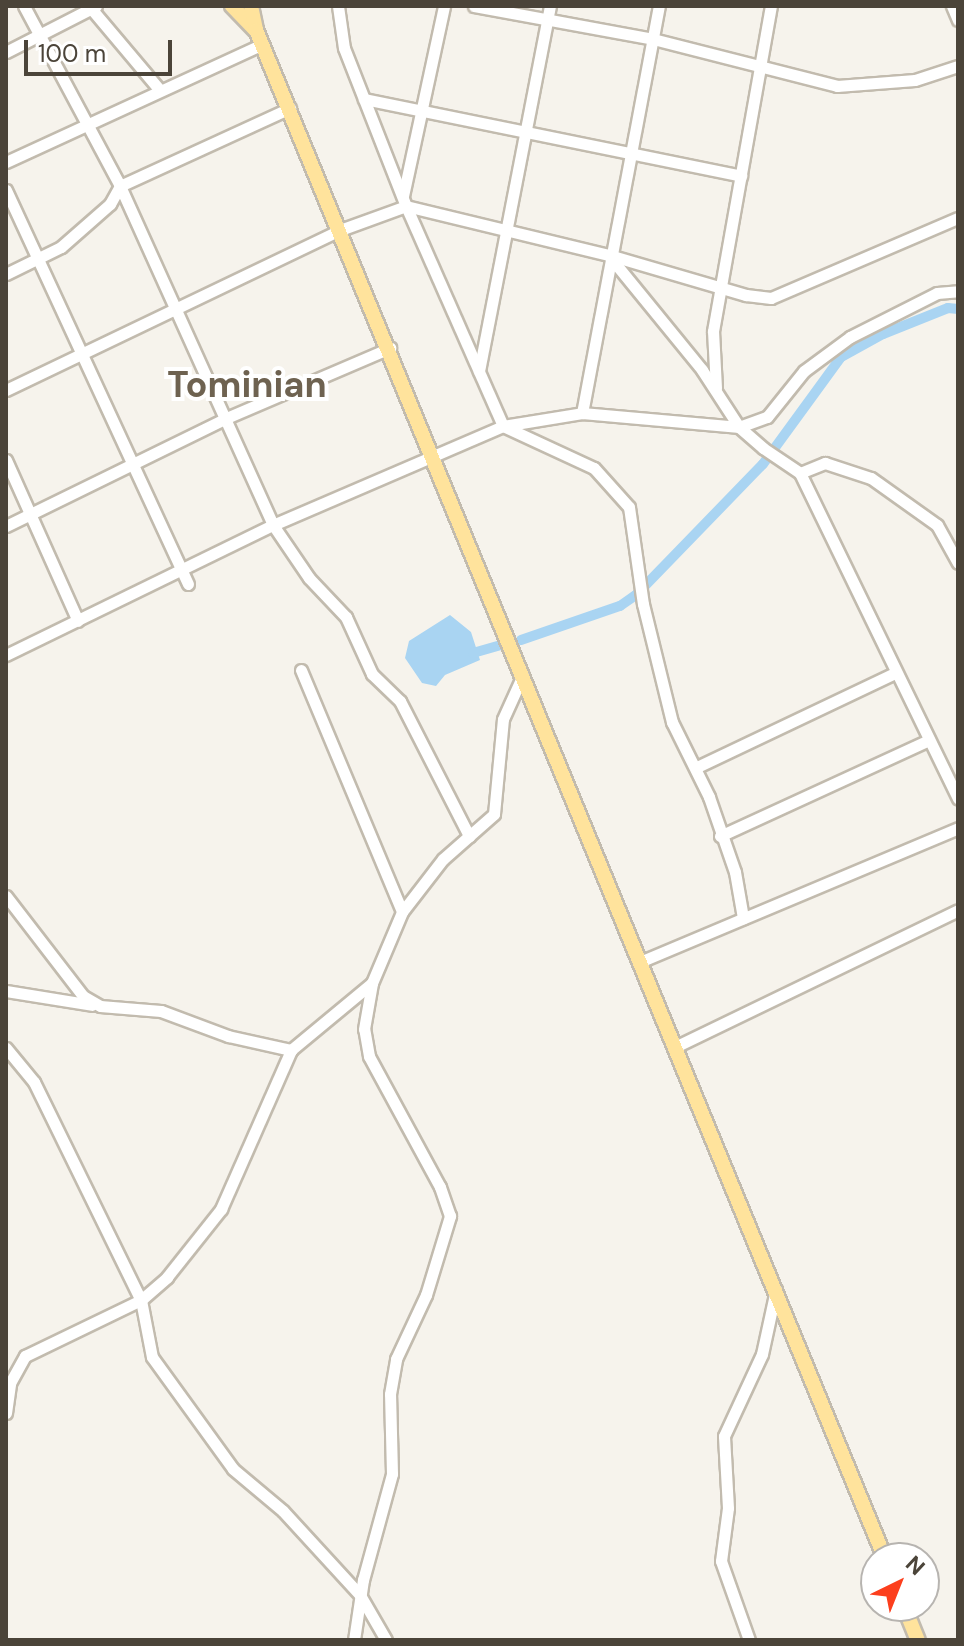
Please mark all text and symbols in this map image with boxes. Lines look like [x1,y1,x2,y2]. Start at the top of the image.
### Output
scale bar [28,24,176,74]
text: 100 m [38,38,106,69]
district label: Tominian [167,363,327,407]
north arrow [860,1542,940,1622]
text: N [900,1549,931,1582]

